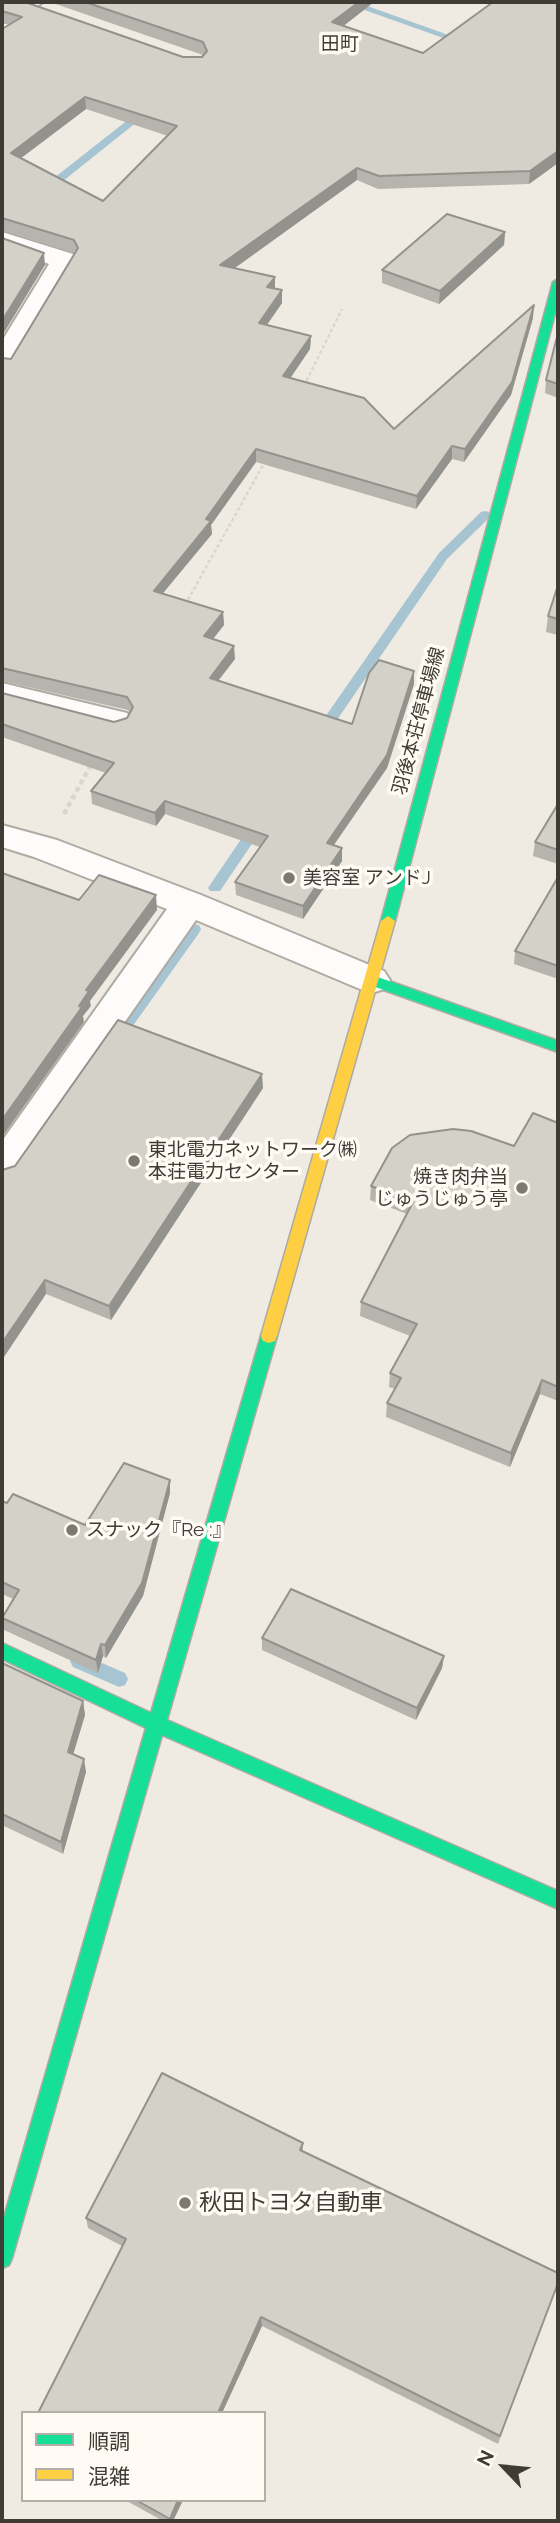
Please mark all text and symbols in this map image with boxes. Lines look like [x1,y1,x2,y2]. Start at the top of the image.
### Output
district label: 田町 [321,33,359,55]
street label: 羽後本荘停車場線 [388,645,450,797]
place label: 美容室 アンドJ [303,867,431,889]
marker: 美容室 アンドJ [281,870,297,886]
place label: 東北電力ネットワーク㈱ 本荘電力センター [148,1139,357,1183]
marker: 東北電力ネットワーク㈱ 本荘電力センター [126,1153,142,1169]
place label: 焼き肉弁当 じゅうじゅう亭 [375,1166,508,1210]
marker: 焼き肉弁当 じゅうじゅう亭 [514,1180,530,1196]
place label: スナック『Re :』 [86,1519,232,1541]
marker: スナック『Re :』 [64,1522,80,1538]
place label: 秋田トヨタ自動車 [199,2189,383,2217]
marker: 秋田トヨタ自動車 [177,2195,193,2211]
legend [21,2411,266,2502]
text: 順調 [88,2429,130,2454]
north arrow [469,2432,539,2502]
text: N [472,2446,498,2469]
text: 混雑 [88,2464,130,2489]

